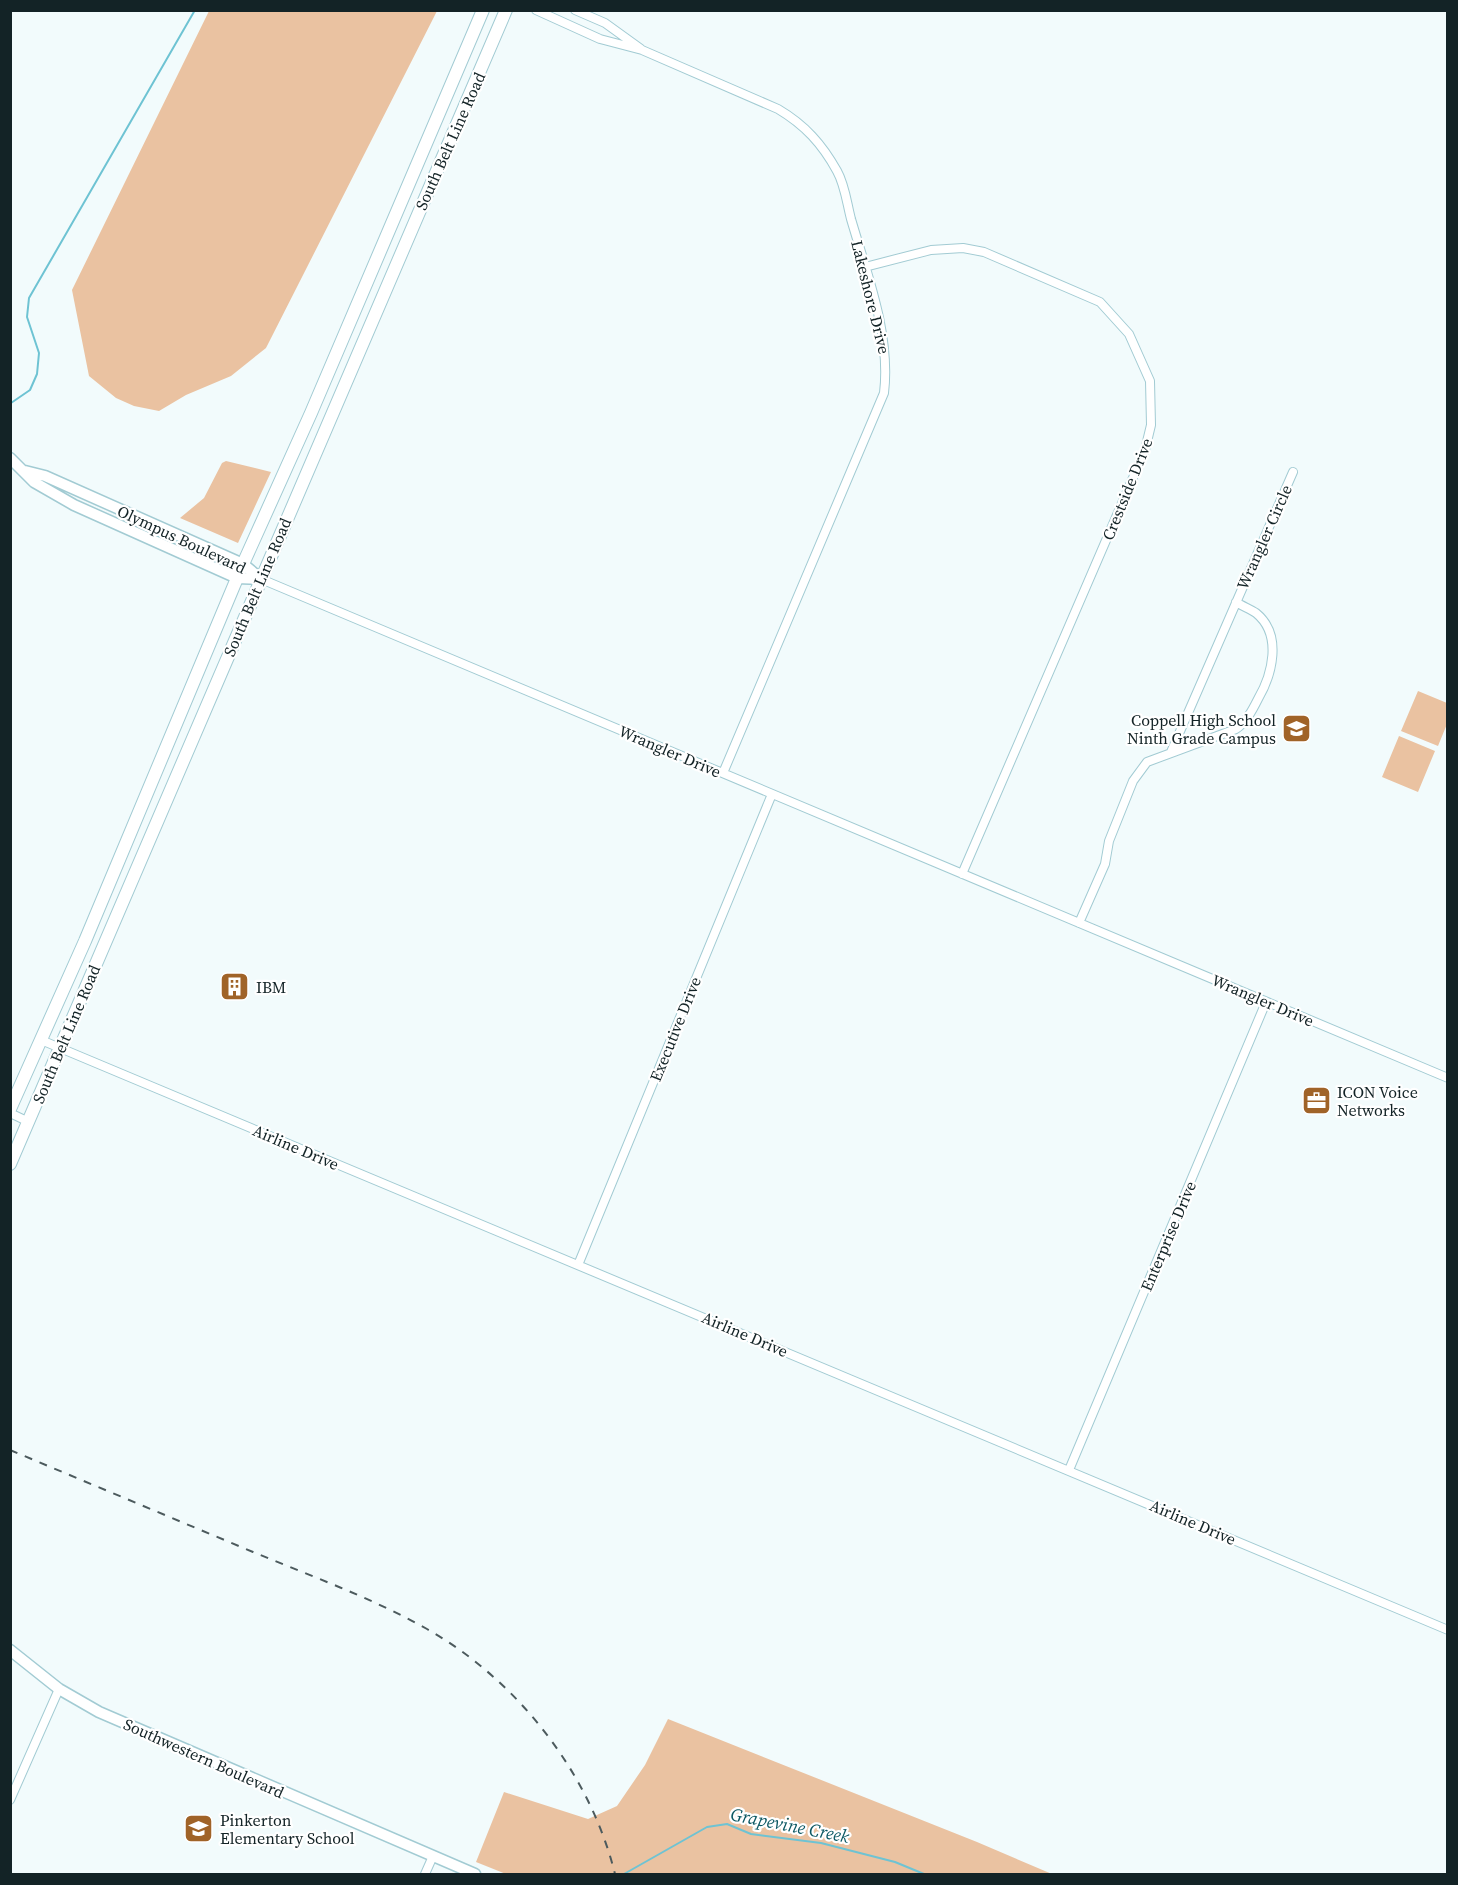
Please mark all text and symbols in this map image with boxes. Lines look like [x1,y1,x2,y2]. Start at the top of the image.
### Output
street label: South Belt Line Road [410,69,490,213]
street label: Lakeshore Drive [846,238,896,356]
street label: Crestside Drive [1097,435,1157,543]
street label: Wrangler Circle [1231,481,1297,593]
street label: Olympus Boulevard [114,499,250,579]
street label: South Belt Line Road [218,514,296,660]
place label: Coppell High School Ninth Grade Campus [1127,709,1276,749]
school or university icon: Coppell High School Ninth Grade Campus [1281,713,1313,745]
street label: Wrangler Drive [615,720,725,782]
street label: South Belt Line Road [27,961,105,1107]
street label: Wrangler Drive [1208,969,1318,1031]
building icon: IBM [219,971,251,1003]
street label: Executive Drive [644,973,706,1085]
place label: IBM [256,976,286,998]
place label: ICON Voice Networks [1337,1081,1418,1121]
office icon: ICON Voice Networks [1300,1085,1332,1117]
street label: Airline Drive [250,1119,342,1175]
street label: Enterprise Drive [1135,1178,1201,1294]
street label: Airline Drive [699,1306,791,1362]
street label: Airline Drive [1147,1494,1239,1550]
street label: Southwestern Boulevard [120,1713,288,1803]
water label: Grapevine Creek [729,1801,852,1849]
place label: Pinkerton Elementary School [220,1809,355,1849]
school or university icon: Pinkerton Elementary School [183,1813,215,1845]

